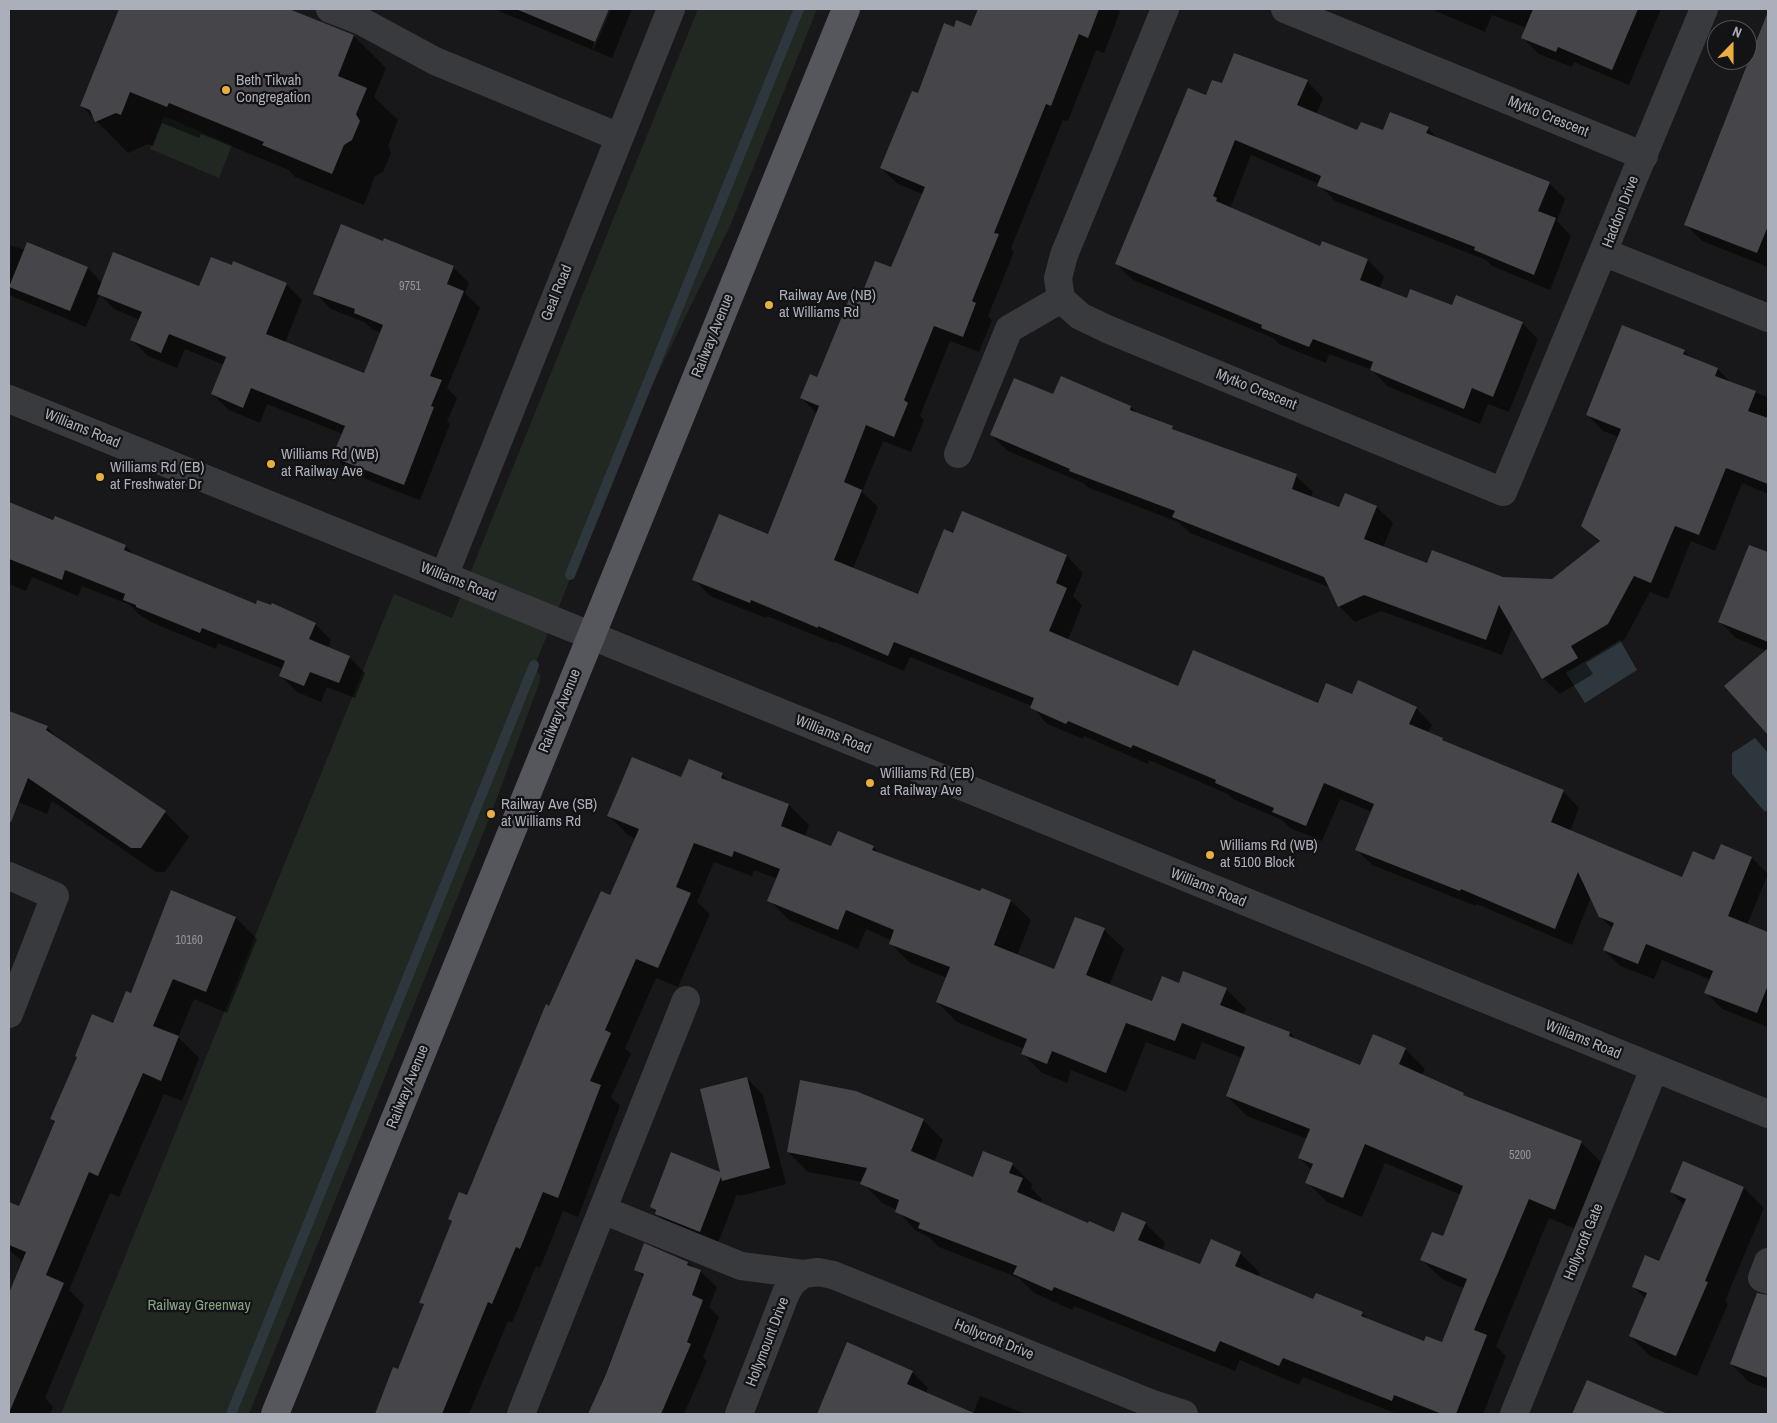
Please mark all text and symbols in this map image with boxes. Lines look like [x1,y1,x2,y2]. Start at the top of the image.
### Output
north arrow [1707,20,1757,70]
text: N [1730,22,1744,42]
place label: Beth Tikvah Congregation [236,72,311,107]
marker: Beth Tikvah Congregation [220,84,232,96]
street label: Mytko Crescent [1505,93,1591,141]
street label: Haddon Drive [1599,173,1643,251]
street label: Geal Road [538,262,576,324]
house number: 9751 [399,280,421,294]
place label: Railway Ave (NB) at Williams Rd [779,287,876,322]
street label: Railway Avenue [688,292,738,380]
marker: Railway Ave (NB) at Williams Rd [763,299,775,311]
street label: Mytko Crescent [1213,366,1299,414]
street label: Williams Road [42,406,122,452]
place label: Williams Rd (WB) at Railway Ave [281,446,379,481]
marker: Williams Rd (WB) at Railway Ave [265,458,277,470]
place label: Williams Rd (EB) at Freshwater Dr [110,459,204,494]
marker: Williams Rd (EB) at Freshwater Dr [94,471,106,483]
street label: Williams Road [418,559,498,605]
street label: Railway Avenue [535,667,585,755]
street label: Williams Road [793,712,873,758]
place label: Williams Rd (EB) at Railway Ave [880,765,974,800]
marker: Williams Rd (EB) at Railway Ave [864,777,876,789]
place label: Railway Ave (SB) at Williams Rd [501,796,597,831]
marker: Railway Ave (SB) at Williams Rd [485,808,497,820]
place label: Williams Rd (WB) at 5100 Block [1220,837,1318,872]
marker: Williams Rd (WB) at 5100 Block [1204,849,1216,861]
street label: Williams Road [1168,865,1248,911]
house number: 10160 [175,934,203,948]
street label: Williams Road [1543,1017,1623,1063]
street label: Railway Avenue [383,1043,433,1131]
house number: 5200 [1509,1149,1531,1163]
street label: Hollycroft Gate [1560,1201,1608,1283]
street label: Hollymount Drive [743,1295,793,1389]
park label: Railway Greenway [147,1297,251,1315]
street label: Hollycroft Drive [952,1316,1036,1364]

